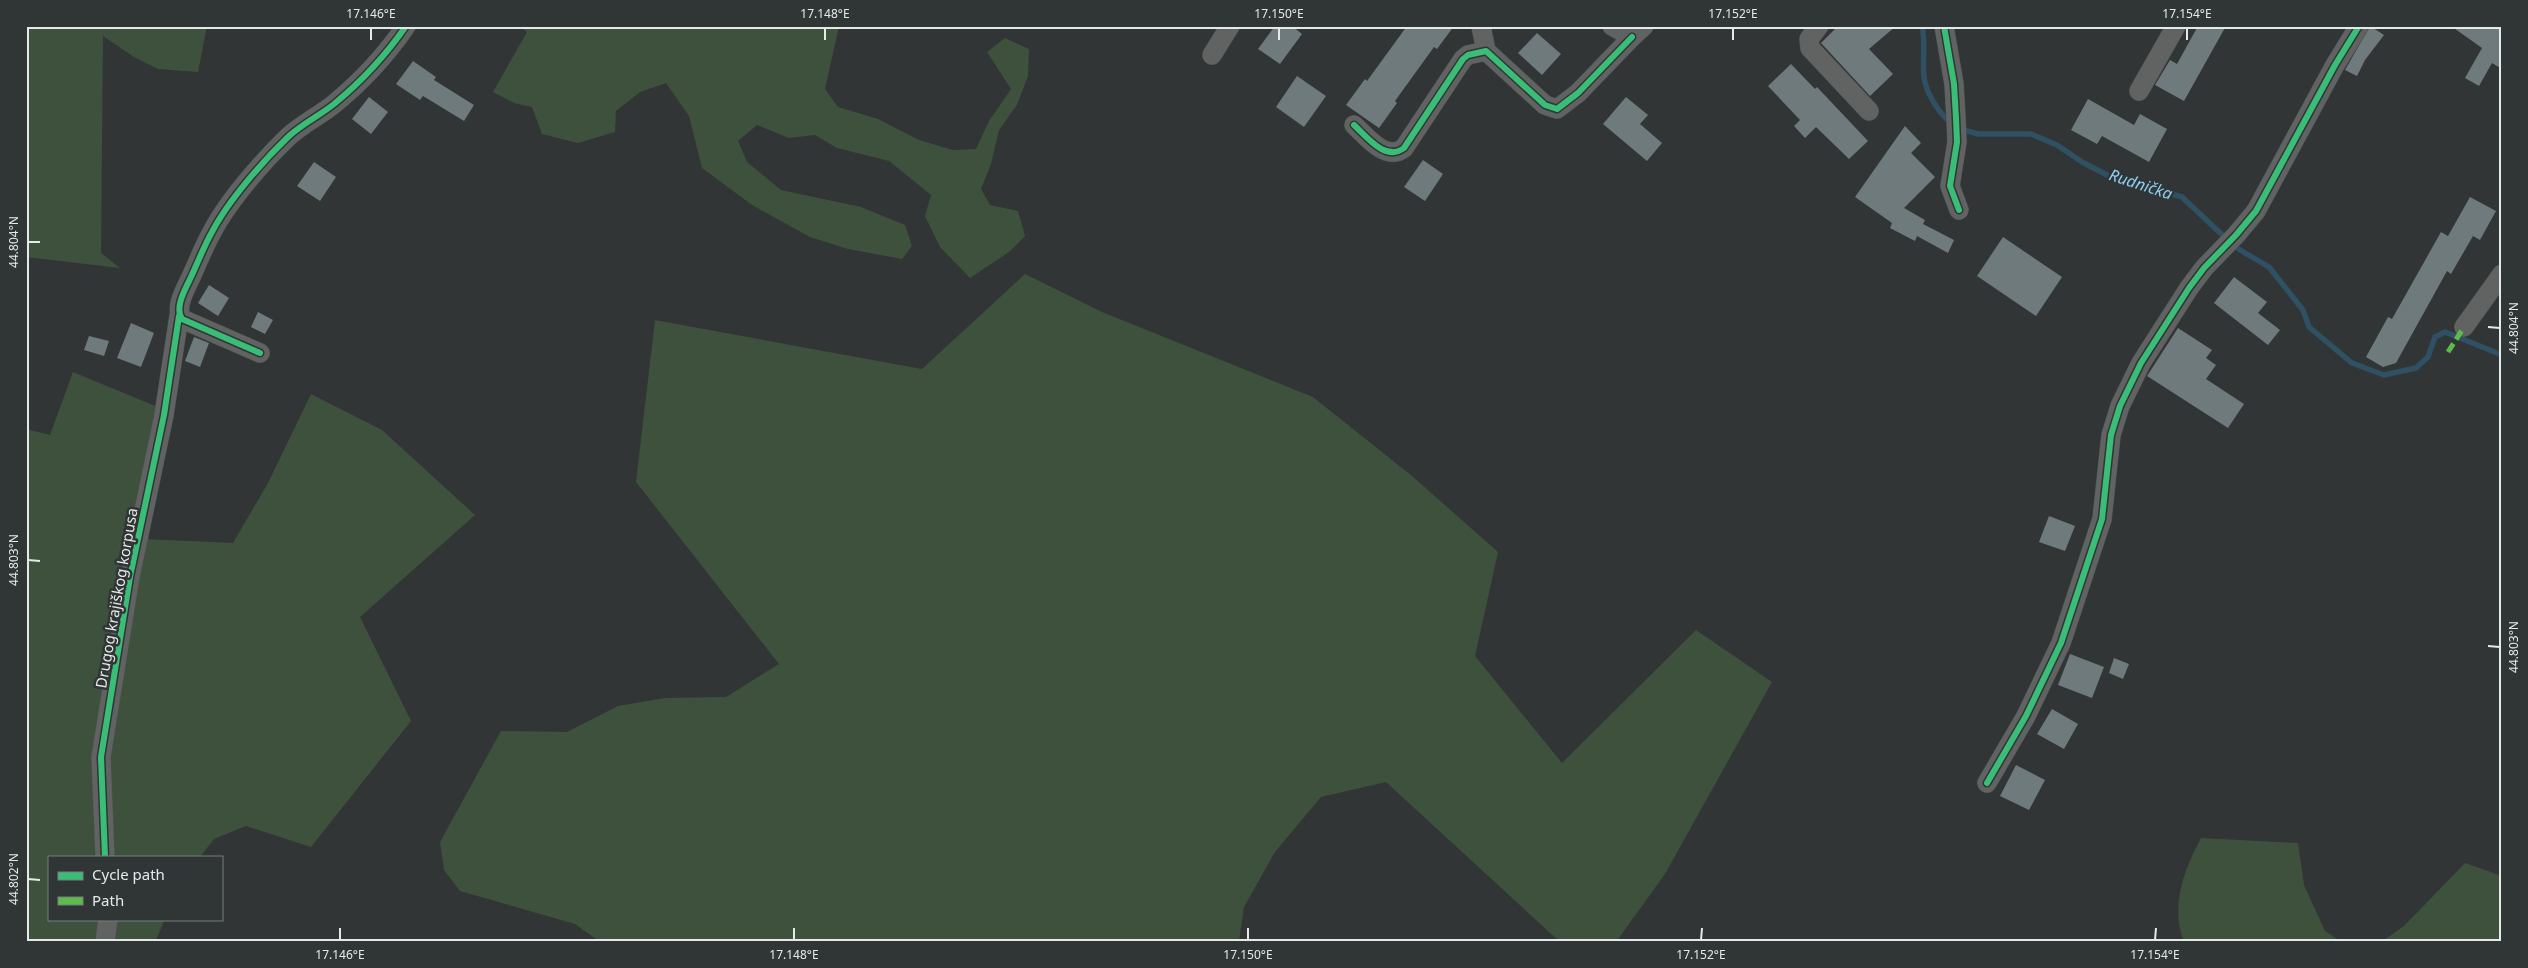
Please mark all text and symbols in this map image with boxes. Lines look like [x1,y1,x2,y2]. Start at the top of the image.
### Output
text: 17.146°E [346,5,396,22]
text: 17.148°E [800,5,850,22]
text: 17.150°E [1254,5,1304,22]
text: 17.152°E [1708,5,1758,22]
text: 17.154°E [2162,5,2212,22]
water label: Rudnička [2107,163,2175,205]
text: 44.804°N [5,216,22,268]
text: 44.804°N [2505,302,2522,354]
street label: Drugog krajiškog korpusa [90,506,142,690]
text: 44.803°N [5,534,22,586]
text: 44.803°N [2505,621,2522,673]
text: 44.802°N [5,853,22,905]
legend [48,856,222,920]
text: Cycle path [92,864,165,884]
text: Path [92,890,124,910]
text: 17.146°E [315,946,365,963]
text: 17.148°E [769,946,819,963]
text: 17.150°E [1223,946,1273,963]
text: 17.152°E [1676,946,1726,963]
text: 17.154°E [2130,946,2180,963]

